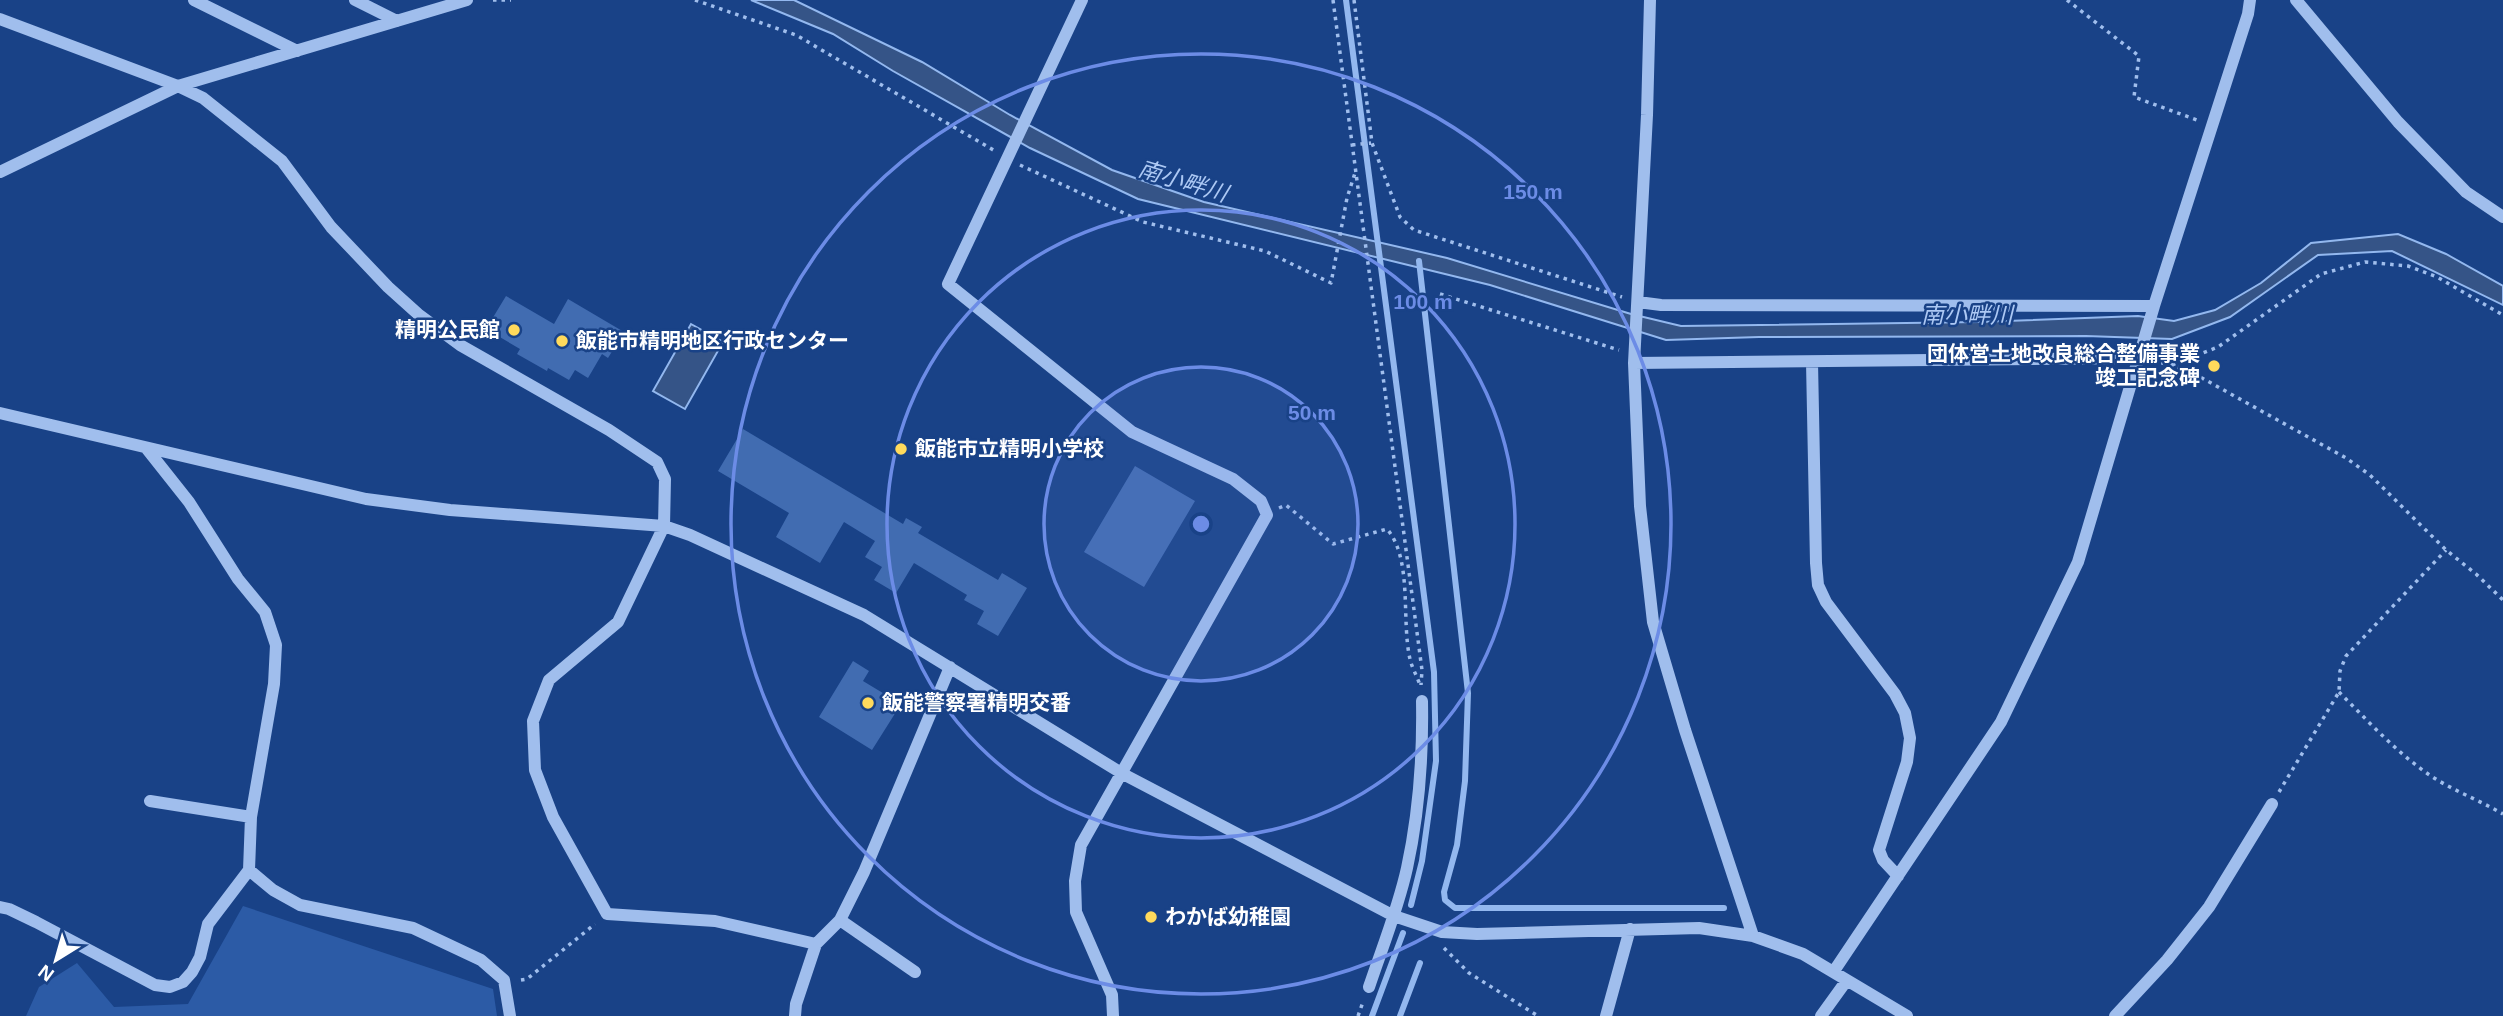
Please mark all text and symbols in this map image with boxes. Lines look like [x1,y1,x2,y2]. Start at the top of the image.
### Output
water label: 南小畔川 [1135,155,1234,208]
text: 150 m [1503,180,1563,203]
text: 100 m [1393,290,1453,313]
water label: 南小畔川 [1921,302,2016,328]
place label: 精明公民館 [395,318,500,341]
marker: 精明公民館 [506,322,522,338]
place label: 飯能市精明地区行政センター [575,329,849,352]
marker: 飯能市精明地区行政センター [554,333,570,349]
place label: 団体営土地改良総合整備事業 竣工記念碑 [1927,342,2200,389]
marker: 団体営土地改良総合整備事業 竣工記念碑 [2206,358,2222,374]
text: 50 m [1288,401,1336,424]
place label: 飯能市立精明小学校 [914,437,1104,460]
marker: 飯能市立精明小学校 [893,441,909,457]
centre of rings [1189,512,1213,536]
place label: 飯能警察署精明交番 [881,691,1071,714]
marker: 飯能警察署精明交番 [860,695,876,711]
place label: わかば幼稚園 [1165,905,1291,928]
marker: わかば幼稚園 [1143,909,1159,925]
north arrow [21,925,91,995]
text: N [34,961,58,986]

